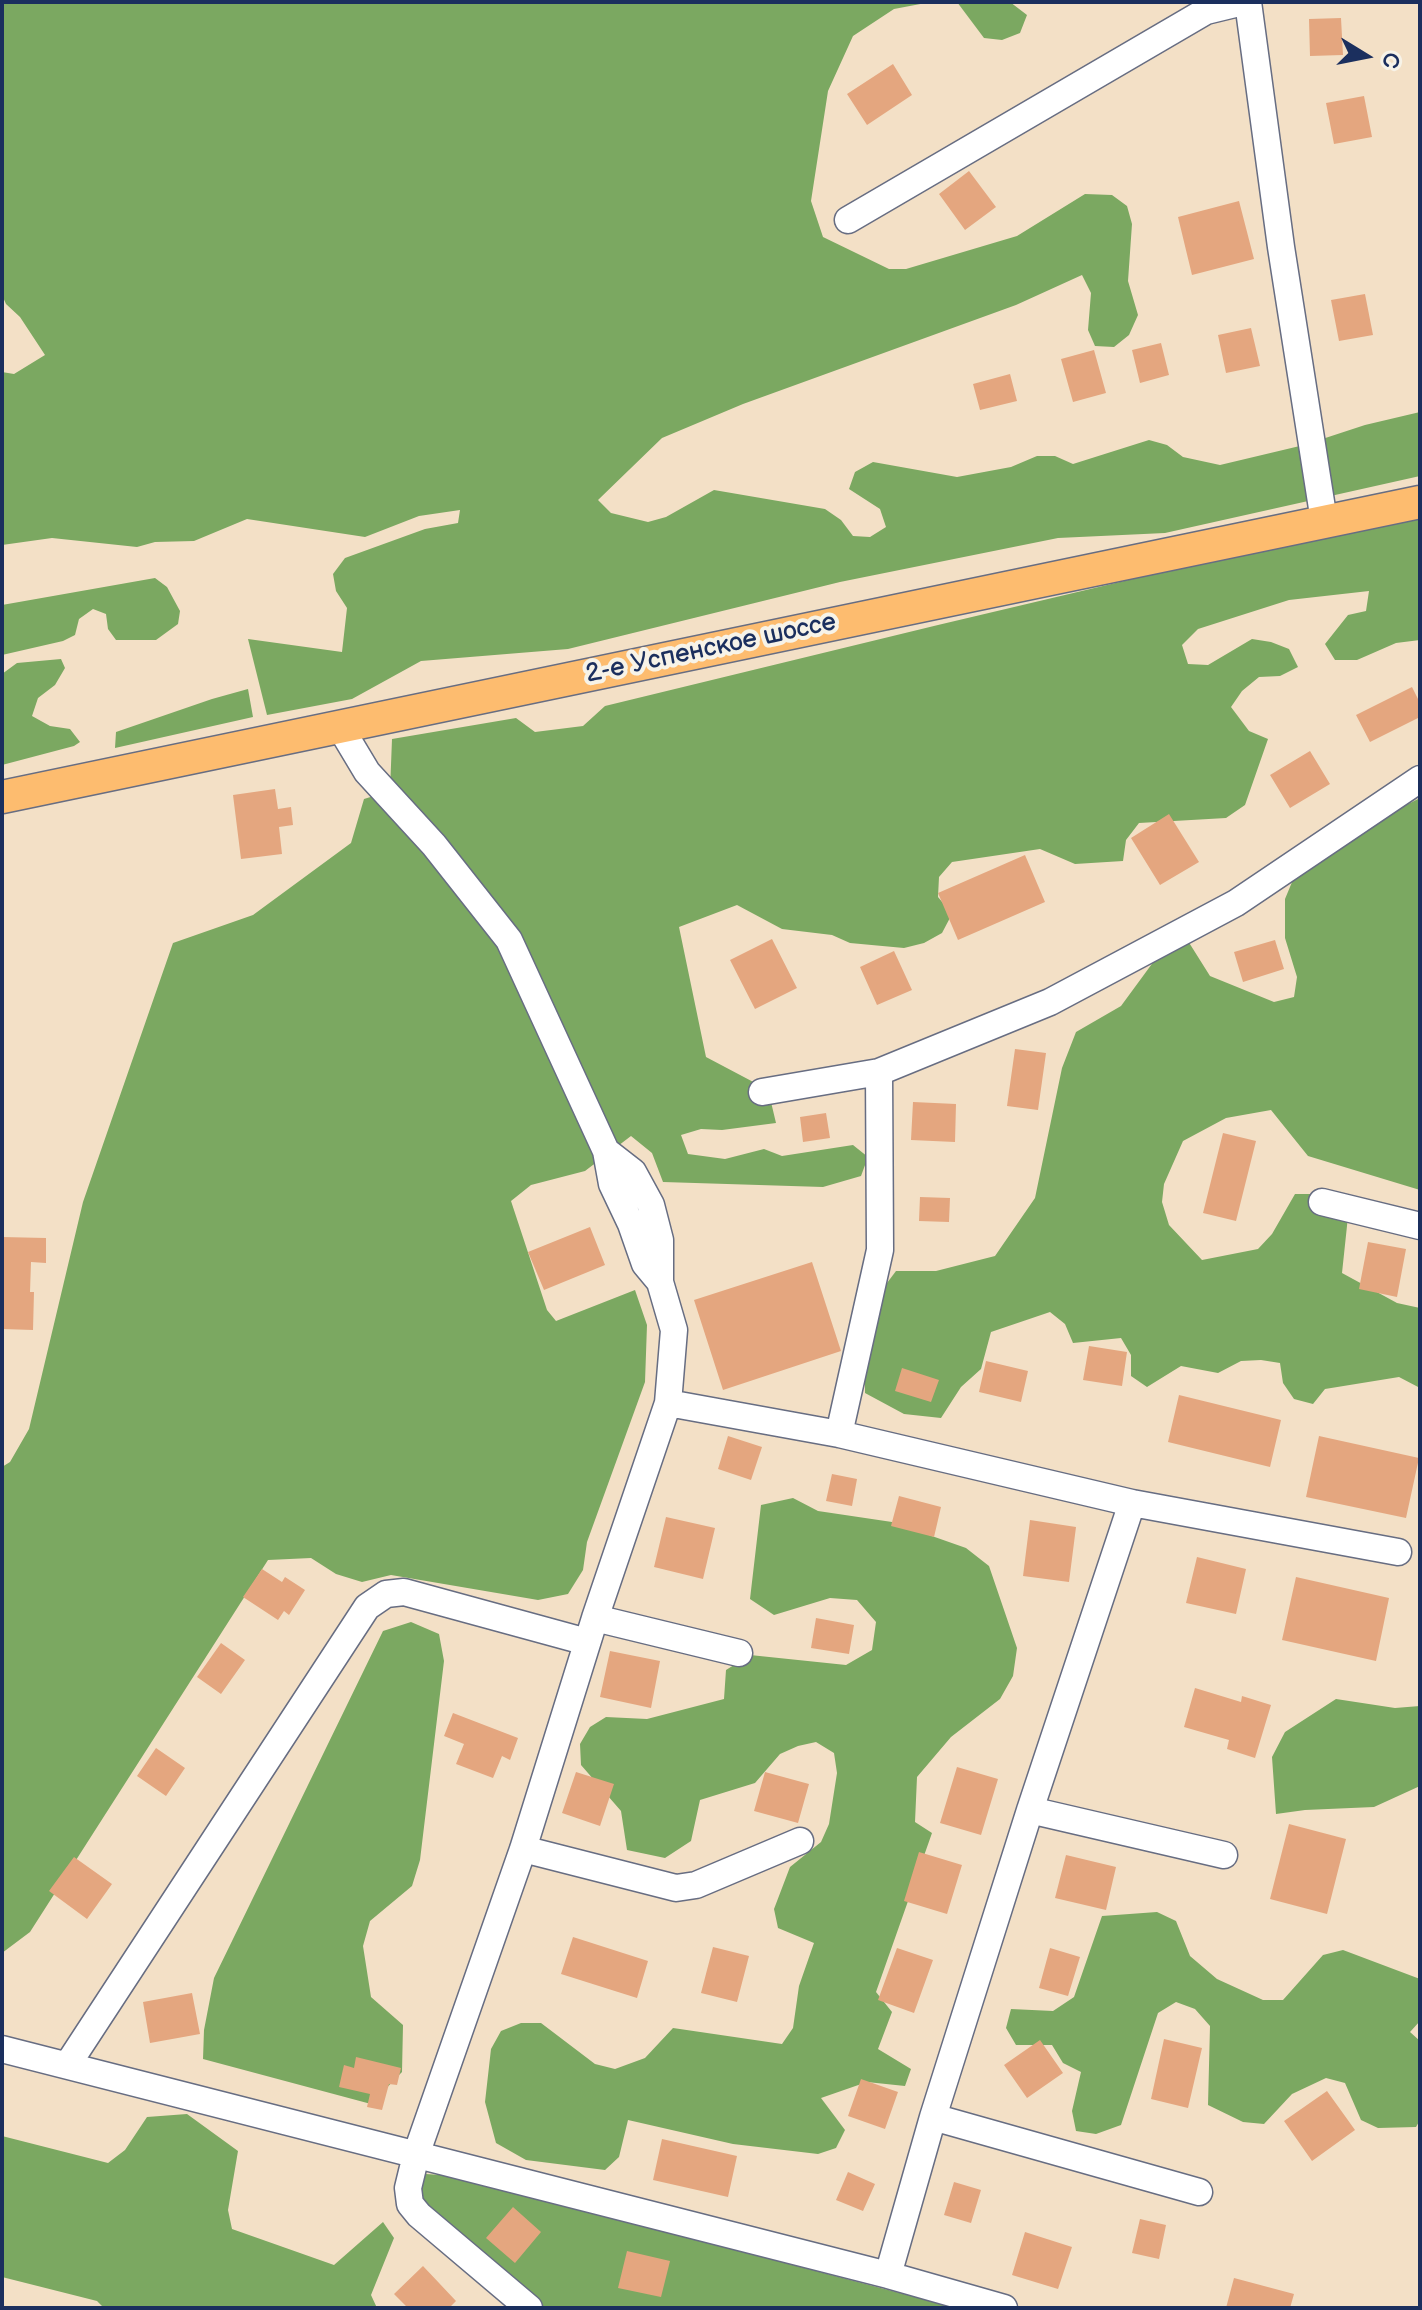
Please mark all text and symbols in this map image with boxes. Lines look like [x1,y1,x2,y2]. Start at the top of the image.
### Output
north arrow [1326,16,1406,96]
text: С [1376,50,1405,70]
street label: 2-е Успенское шоссе [583,607,839,691]

